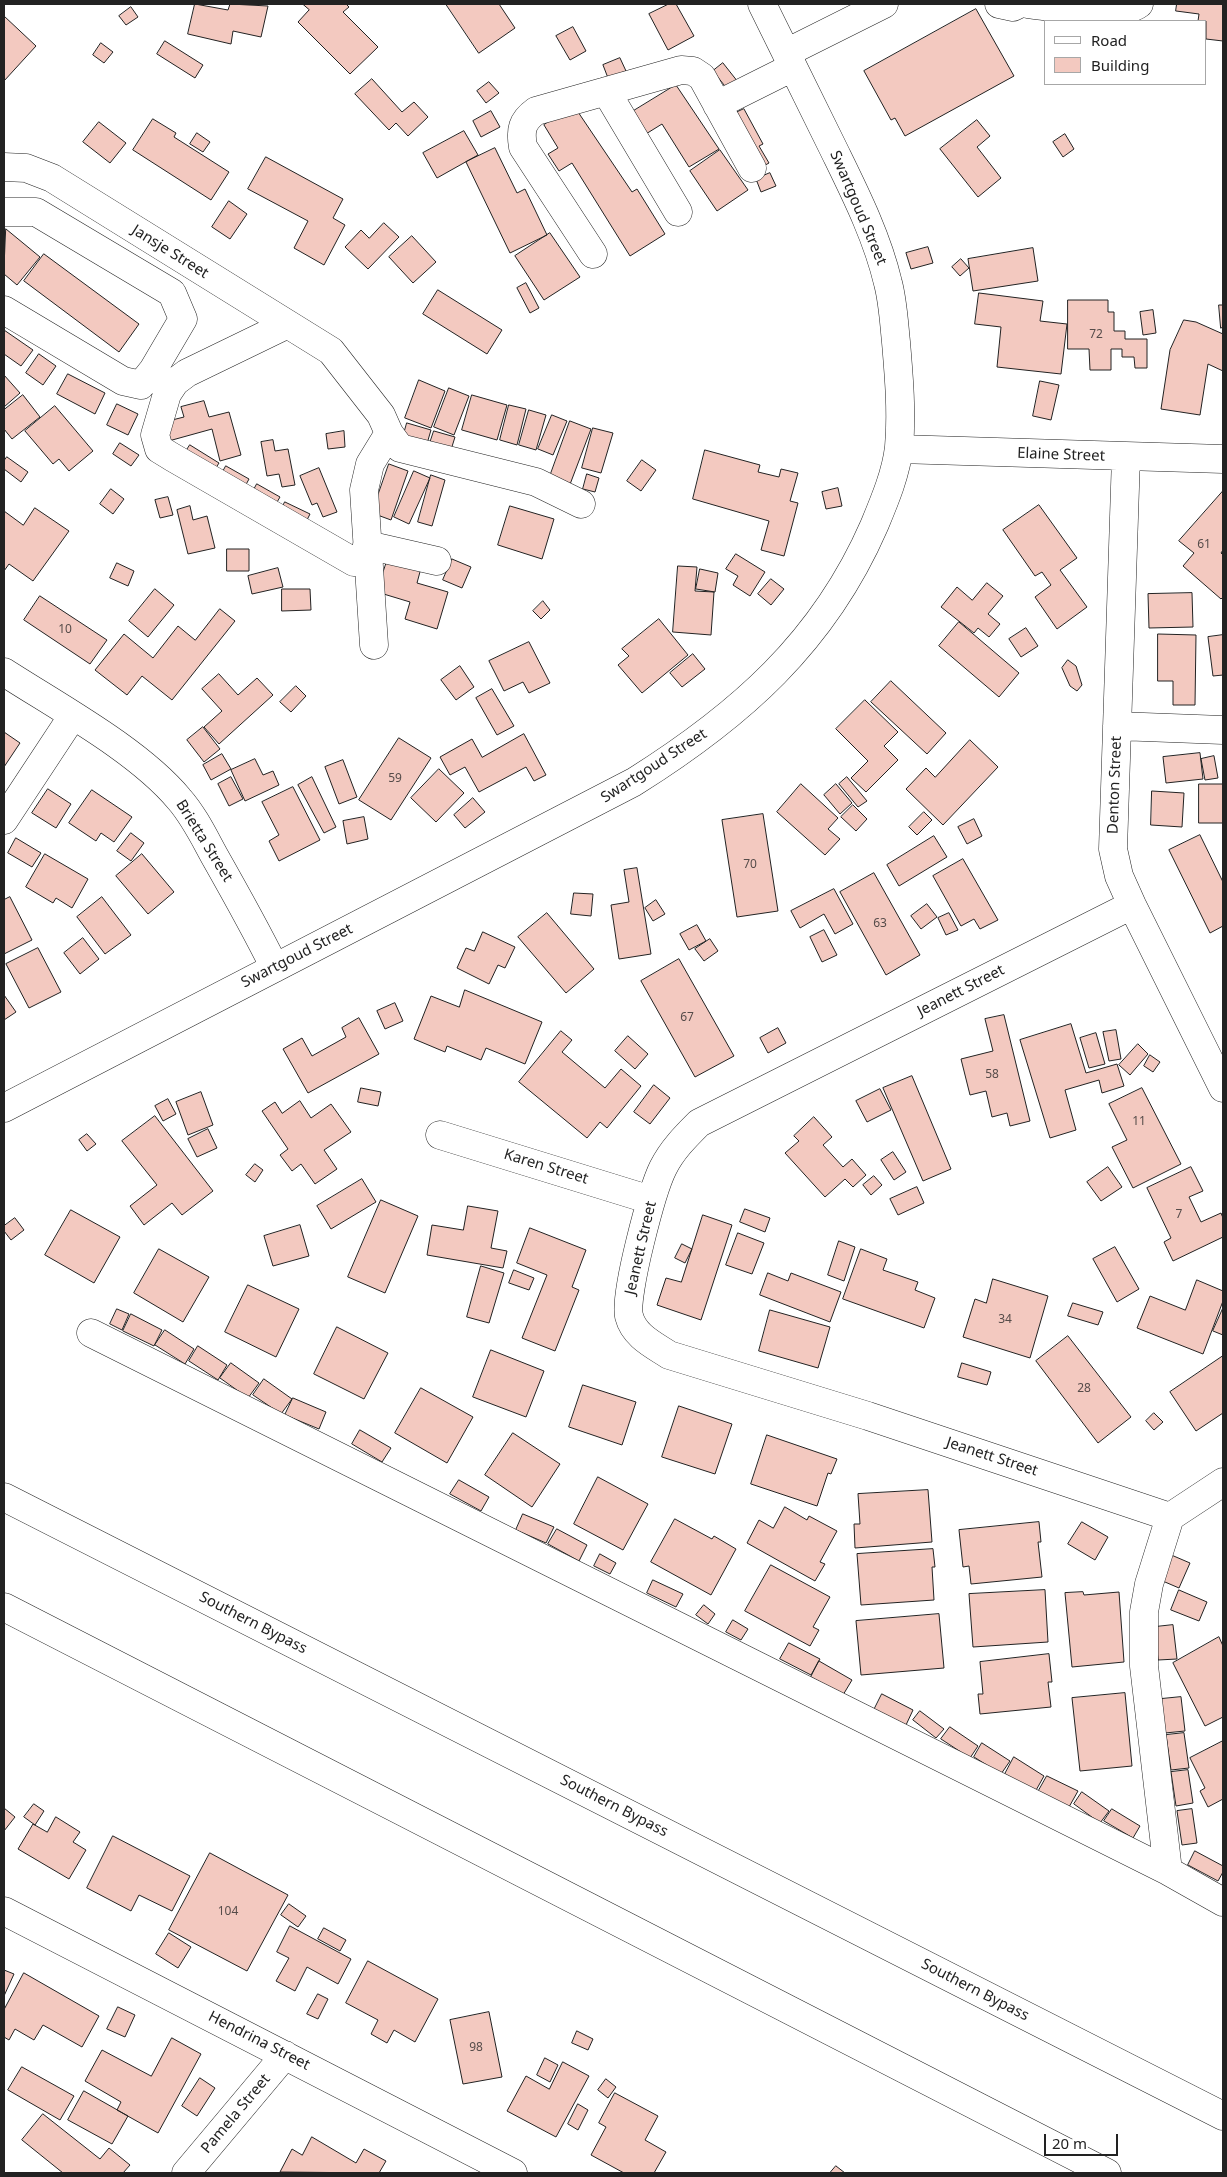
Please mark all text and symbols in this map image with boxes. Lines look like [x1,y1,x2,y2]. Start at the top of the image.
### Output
legend [1044,20,1207,85]
text: Road [1091,30,1127,50]
text: Building [1091,55,1149,75]
street label: Swartgoud Street [826,148,890,268]
street label: Jansje Street [128,221,212,283]
house number: 72 [1089,328,1103,342]
street label: Elaine Street [1017,444,1105,466]
house number: 61 [1197,538,1211,552]
house number: 10 [58,623,72,637]
street label: Swartgoud Street [598,725,710,807]
street label: Denton Street [1104,736,1126,834]
house number: 59 [388,772,402,786]
street label: Brietta Street [172,797,236,885]
house number: 70 [743,858,757,872]
house number: 63 [873,917,887,931]
street label: Swartgoud Street [238,920,356,992]
street label: Jeanett Street [914,961,1008,1021]
house number: 67 [680,1011,694,1025]
house number: 58 [985,1068,999,1082]
house number: 11 [1132,1115,1146,1129]
street label: Karen Street [502,1146,590,1188]
street label: Jeanett Street [622,1200,660,1296]
house number: 7 [1176,1208,1182,1222]
house number: 34 [998,1313,1012,1327]
house number: 28 [1077,1382,1091,1396]
street label: Jeanett Street [944,1434,1040,1480]
street label: Southern Bypass [196,1588,310,1658]
street label: Southern Bypass [557,1771,671,1841]
house number: 104 [218,1905,238,1919]
street label: Southern Bypass [918,1955,1032,2025]
street label: Hendrina Street [205,2008,313,2074]
house number: 98 [469,2041,483,2055]
street label: Pamela Street [198,2071,274,2157]
scale bar [1047,2124,1121,2156]
text: 20 m [1052,2133,1087,2153]

